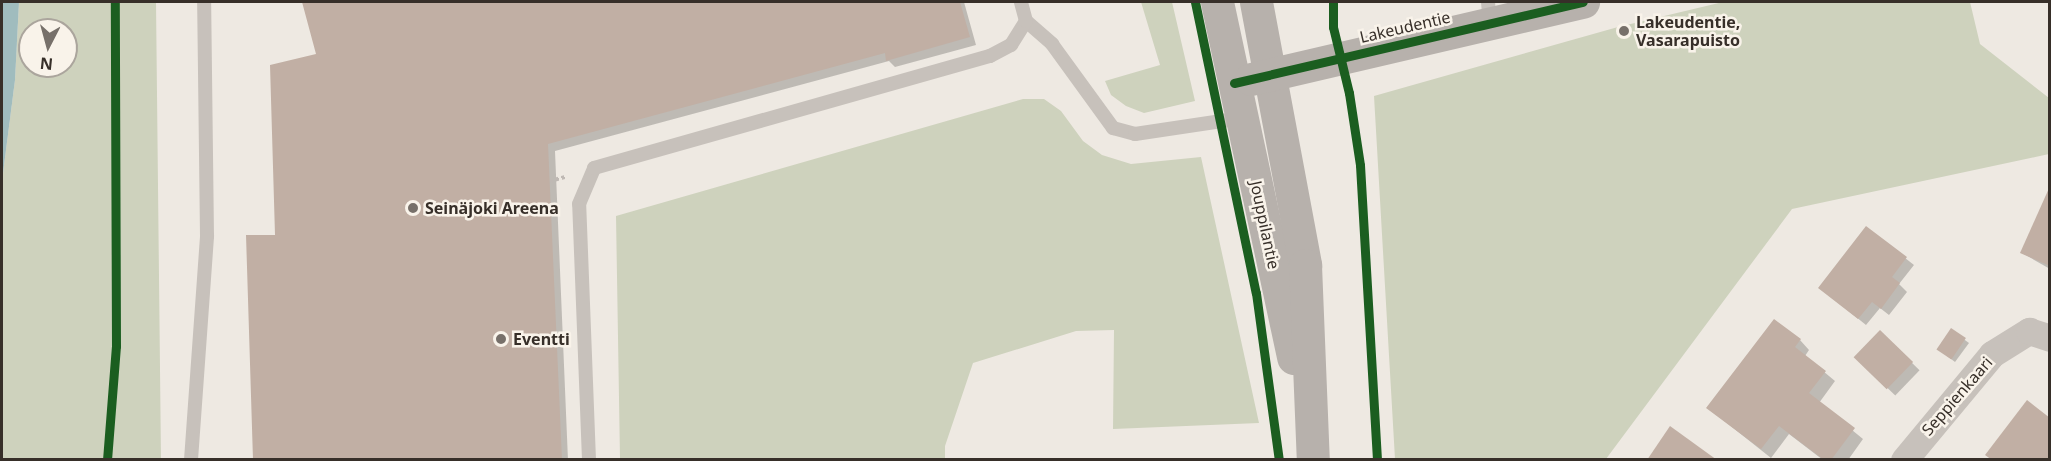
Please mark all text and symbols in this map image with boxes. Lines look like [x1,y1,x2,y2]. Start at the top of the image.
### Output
street label: Lakeudentie [1358,7,1452,47]
place label: Lakeudentie, Vasarapuisto [1636,12,1740,50]
north arrow [18,18,78,78]
marker: Lakeudentie, Vasarapuisto [1617,24,1631,38]
text: N [39,52,54,76]
street label: Jouppilantie [1246,179,1284,271]
place label: Seinäjoki Areena [425,198,559,218]
marker: Seinäjoki Areena [406,201,420,215]
place label: Eventti [513,329,570,349]
marker: Eventti [494,332,508,346]
street label: Seppienkaari [1918,353,1996,439]

